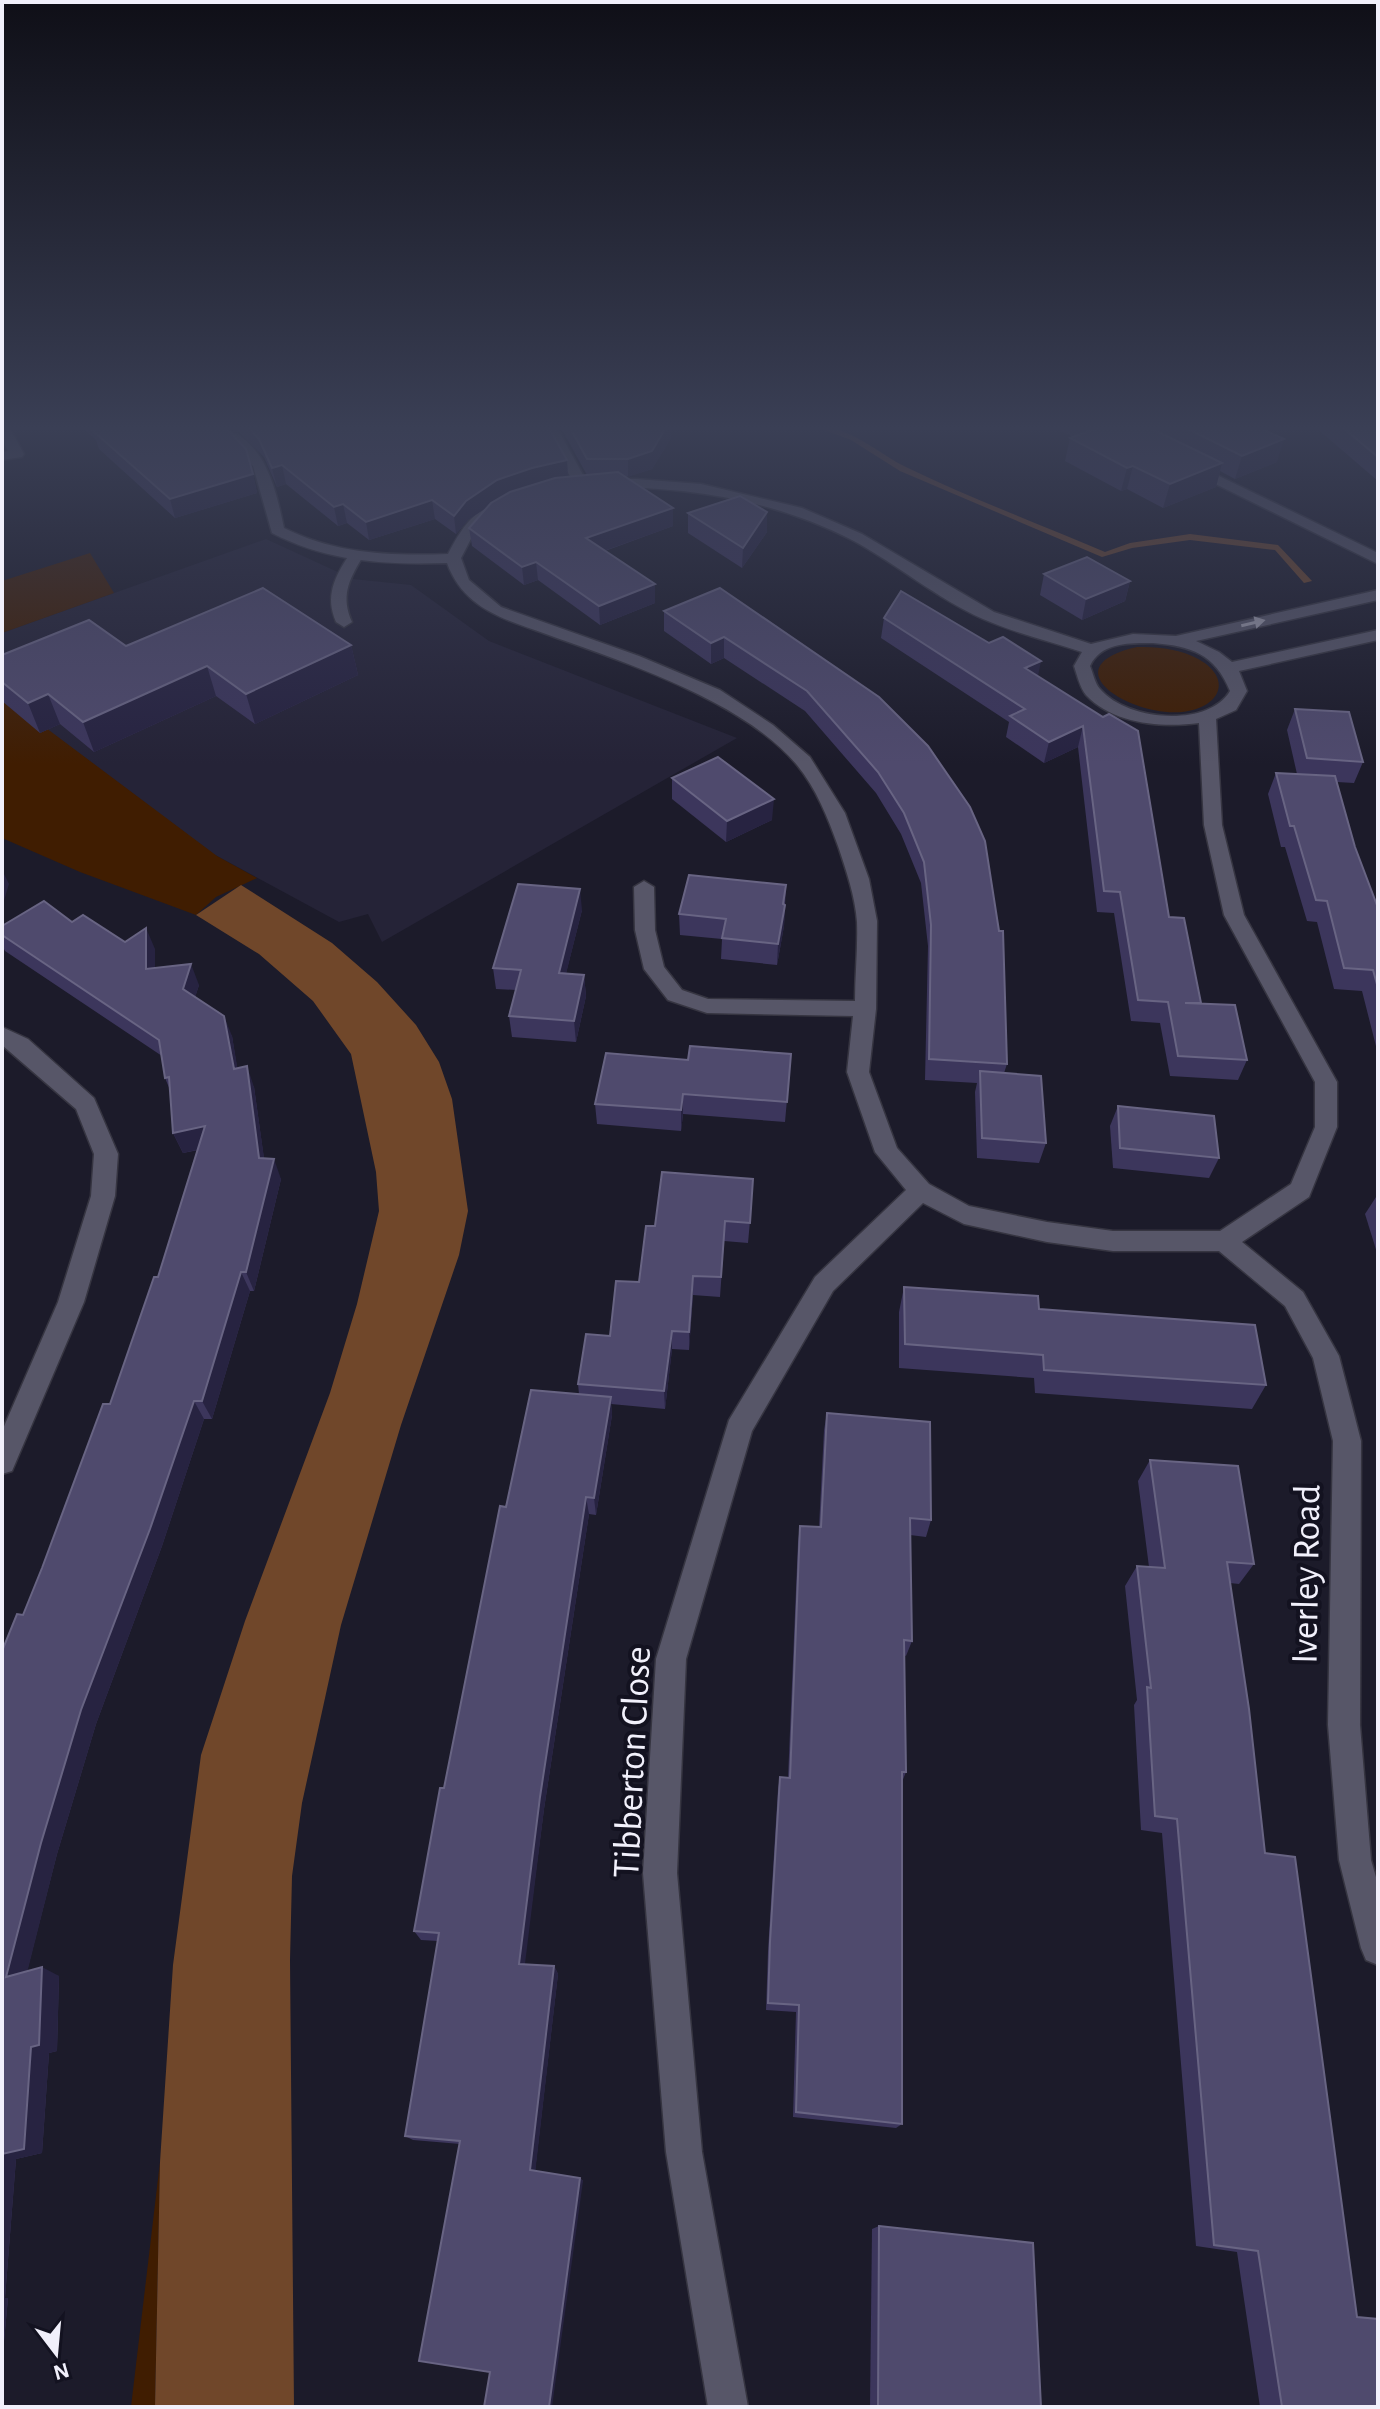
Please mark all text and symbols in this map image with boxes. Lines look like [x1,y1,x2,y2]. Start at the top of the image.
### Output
one-way arrow [1240,616,1265,629]
street label: Iverley Road [1286,1484,1328,1664]
street label: Tibberton Close [608,1645,658,1879]
north arrow [16,2313,96,2393]
text: N [51,2359,72,2384]

